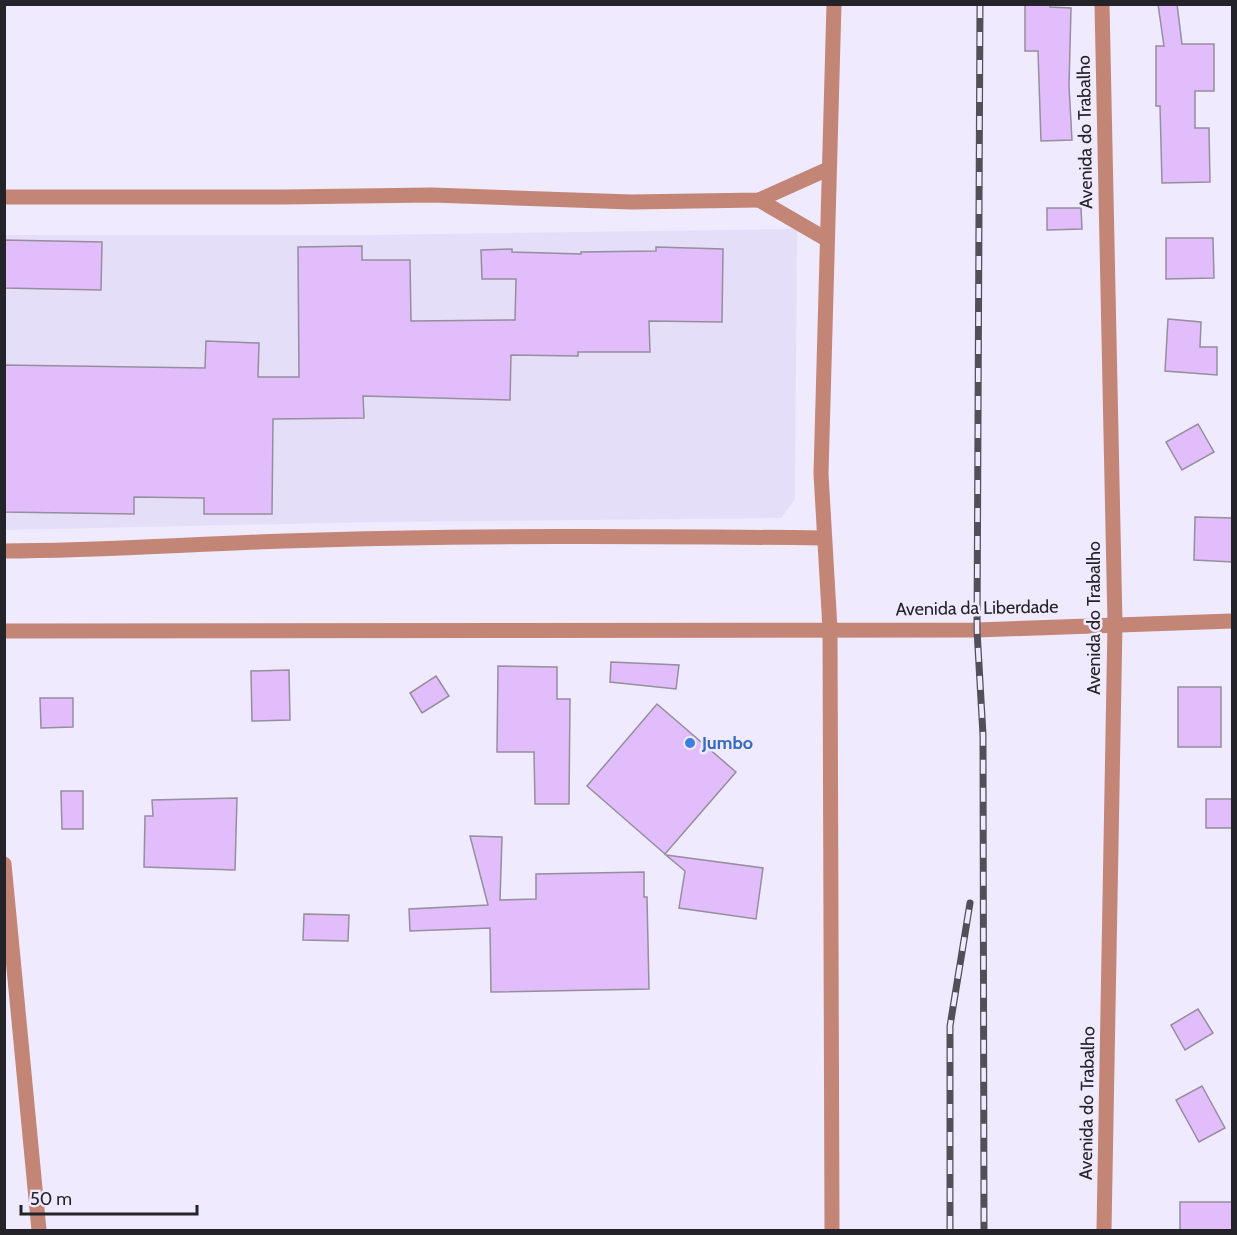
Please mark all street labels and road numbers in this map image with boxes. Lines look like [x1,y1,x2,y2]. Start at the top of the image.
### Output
street label: Avenida do Trabalho [1073,55,1097,209]
street label: Avenida do Trabalho [1083,541,1105,695]
street label: Avenida da Liberdade [895,596,1059,620]
street label: Avenida do Trabalho [1075,1026,1099,1180]

